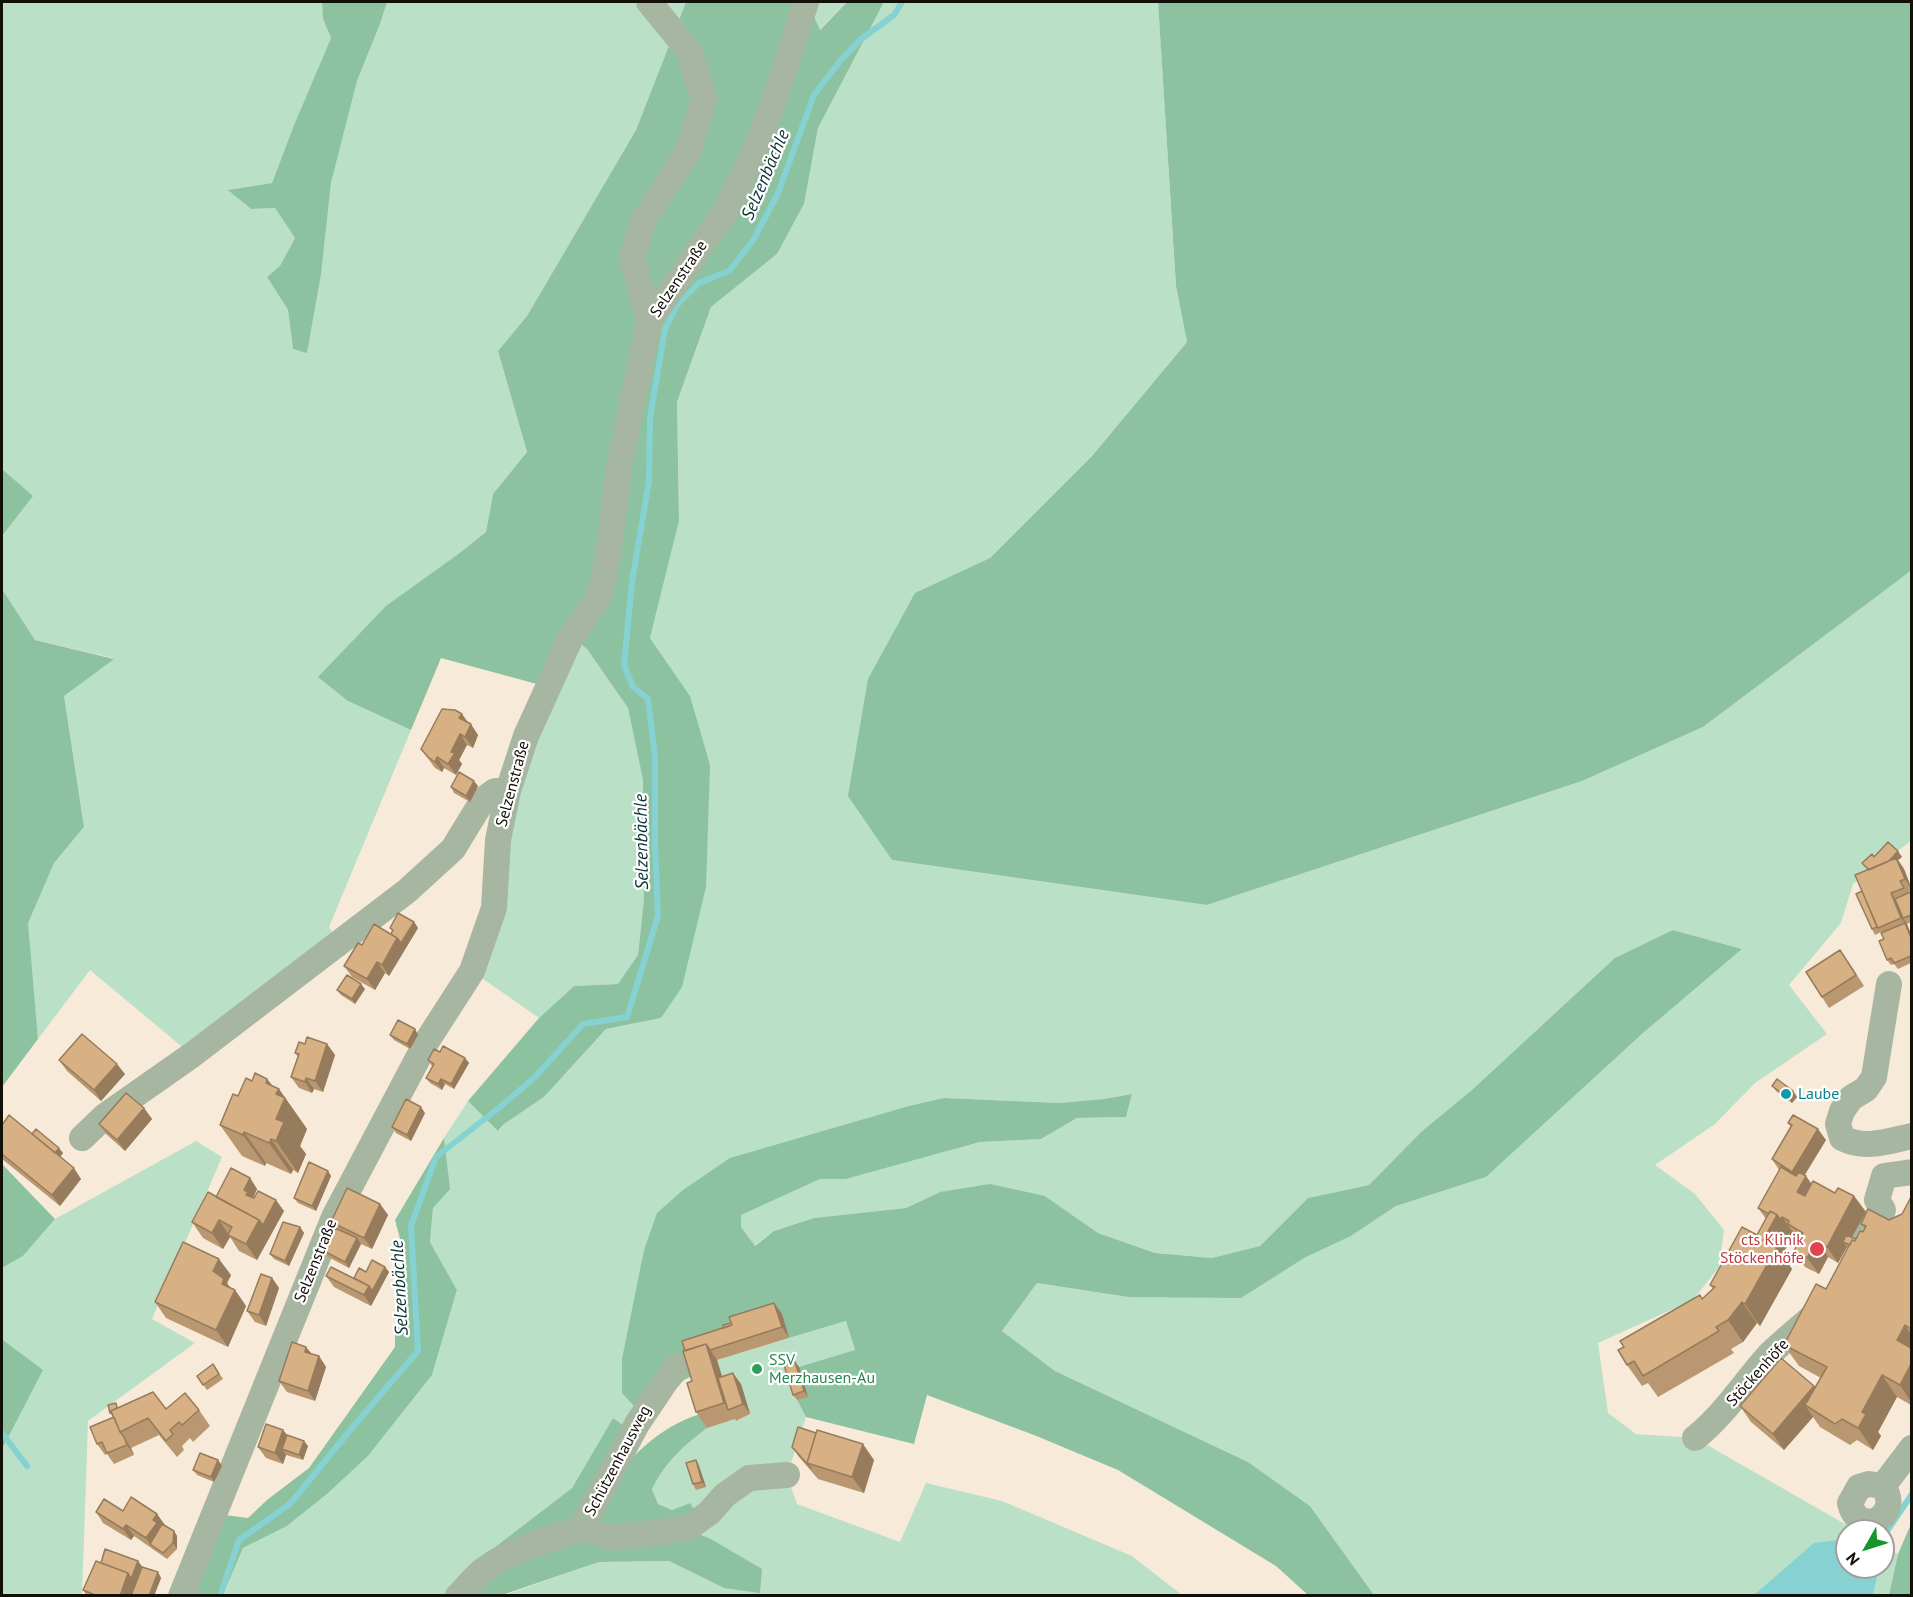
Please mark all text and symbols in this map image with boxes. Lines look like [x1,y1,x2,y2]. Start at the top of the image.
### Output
water label: Selzenbächle [737,127,795,223]
street label: Selzenstraße [646,237,712,321]
street label: Selzenstraße [492,739,534,829]
water label: Selzenbächle [630,794,654,890]
place label: Laube [1798,1084,1839,1104]
marker: Laube [1779,1087,1793,1101]
street label: Selzenstraße [291,1217,341,1305]
place label: cts Klinik Stöckenhöfe [1720,1230,1804,1268]
water label: Selzenbächle [387,1240,413,1336]
marker: cts Klinik Stöckenhöfe [1808,1240,1826,1258]
street label: Stöckenhöfe [1723,1335,1793,1411]
place label: SSV Merzhausen-Au [769,1350,875,1388]
marker: SSV Merzhausen-Au [750,1362,764,1376]
street label: Schützenhausweg [581,1402,655,1520]
north arrow [1835,1519,1895,1579]
text: N [1841,1549,1864,1569]

